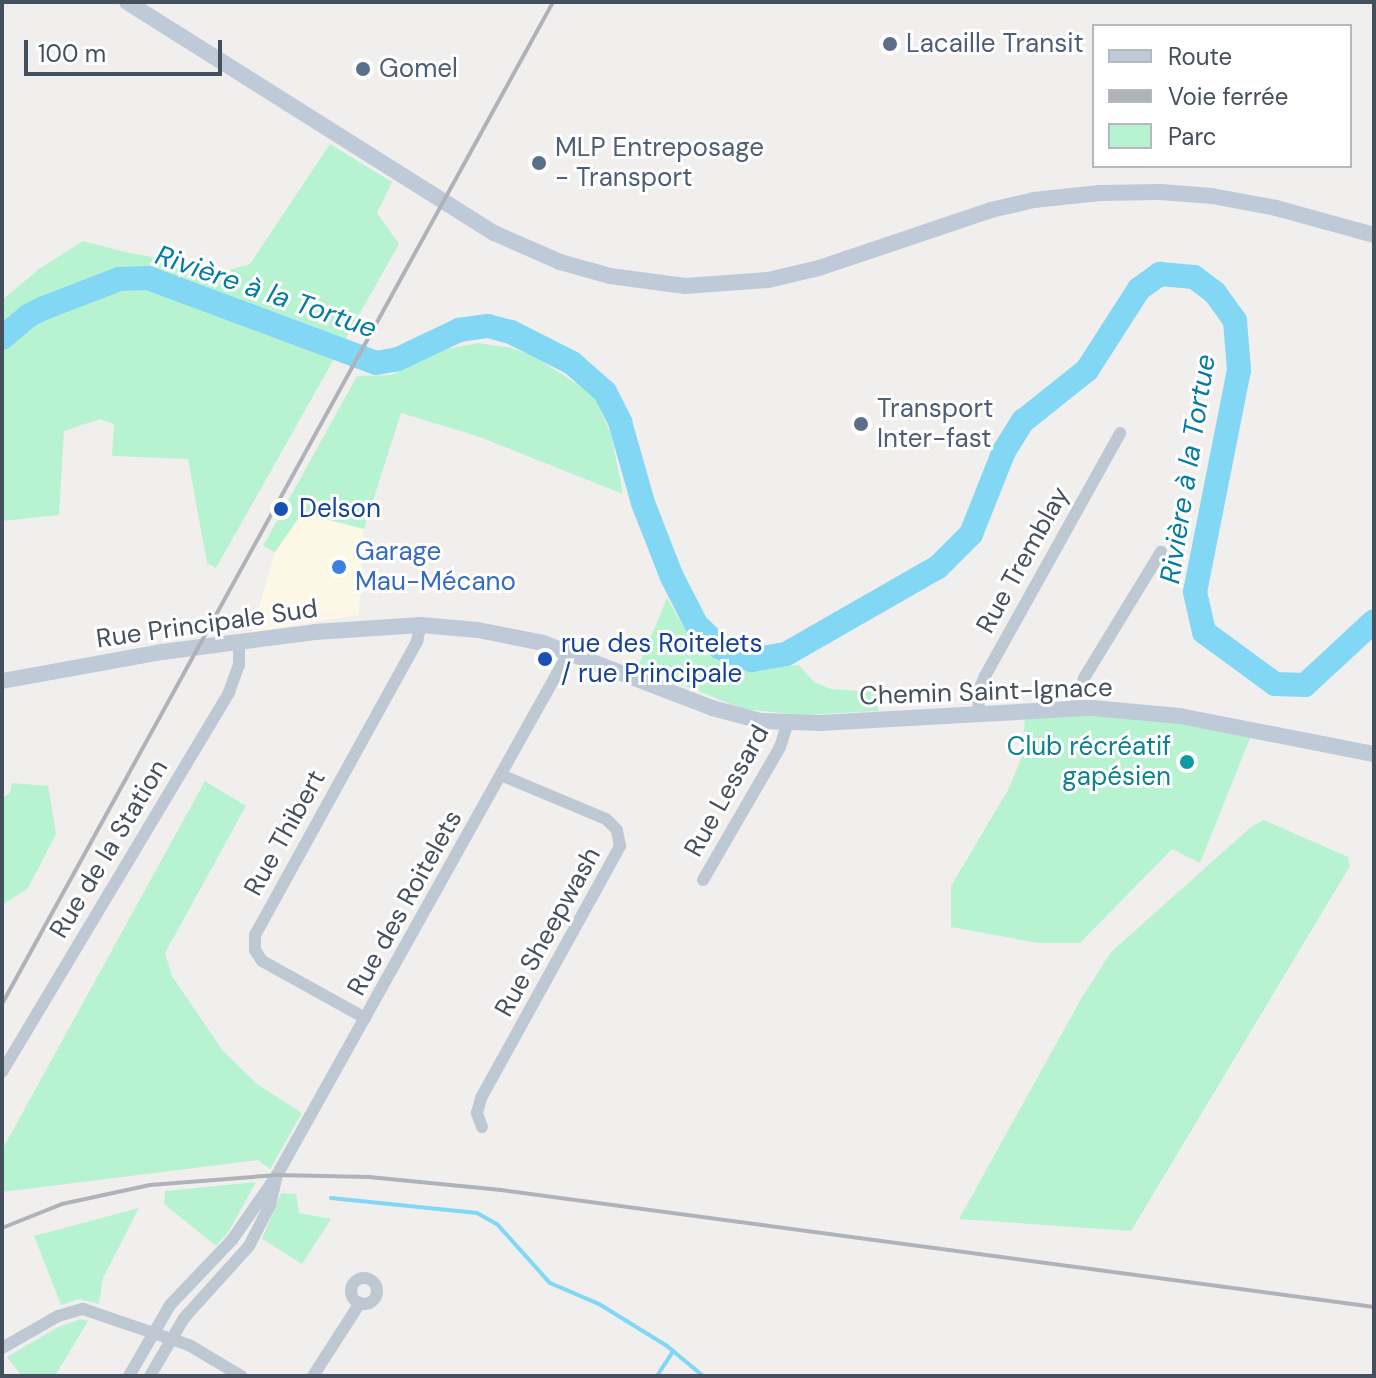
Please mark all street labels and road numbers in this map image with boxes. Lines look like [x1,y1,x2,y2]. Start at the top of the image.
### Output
street label: Rue Tremblay [970,481,1076,639]
street label: Rue Principale Sud [94,593,320,655]
street label: Chemin Saint-Ignace [859,672,1113,712]
street label: Rue Lessard [678,720,776,862]
street label: Rue de la Station [43,754,175,944]
street label: Rue Thibert [238,765,332,901]
street label: Rue des Roitelets [341,805,469,1001]
street label: Rue Sheepwash [489,842,607,1022]

